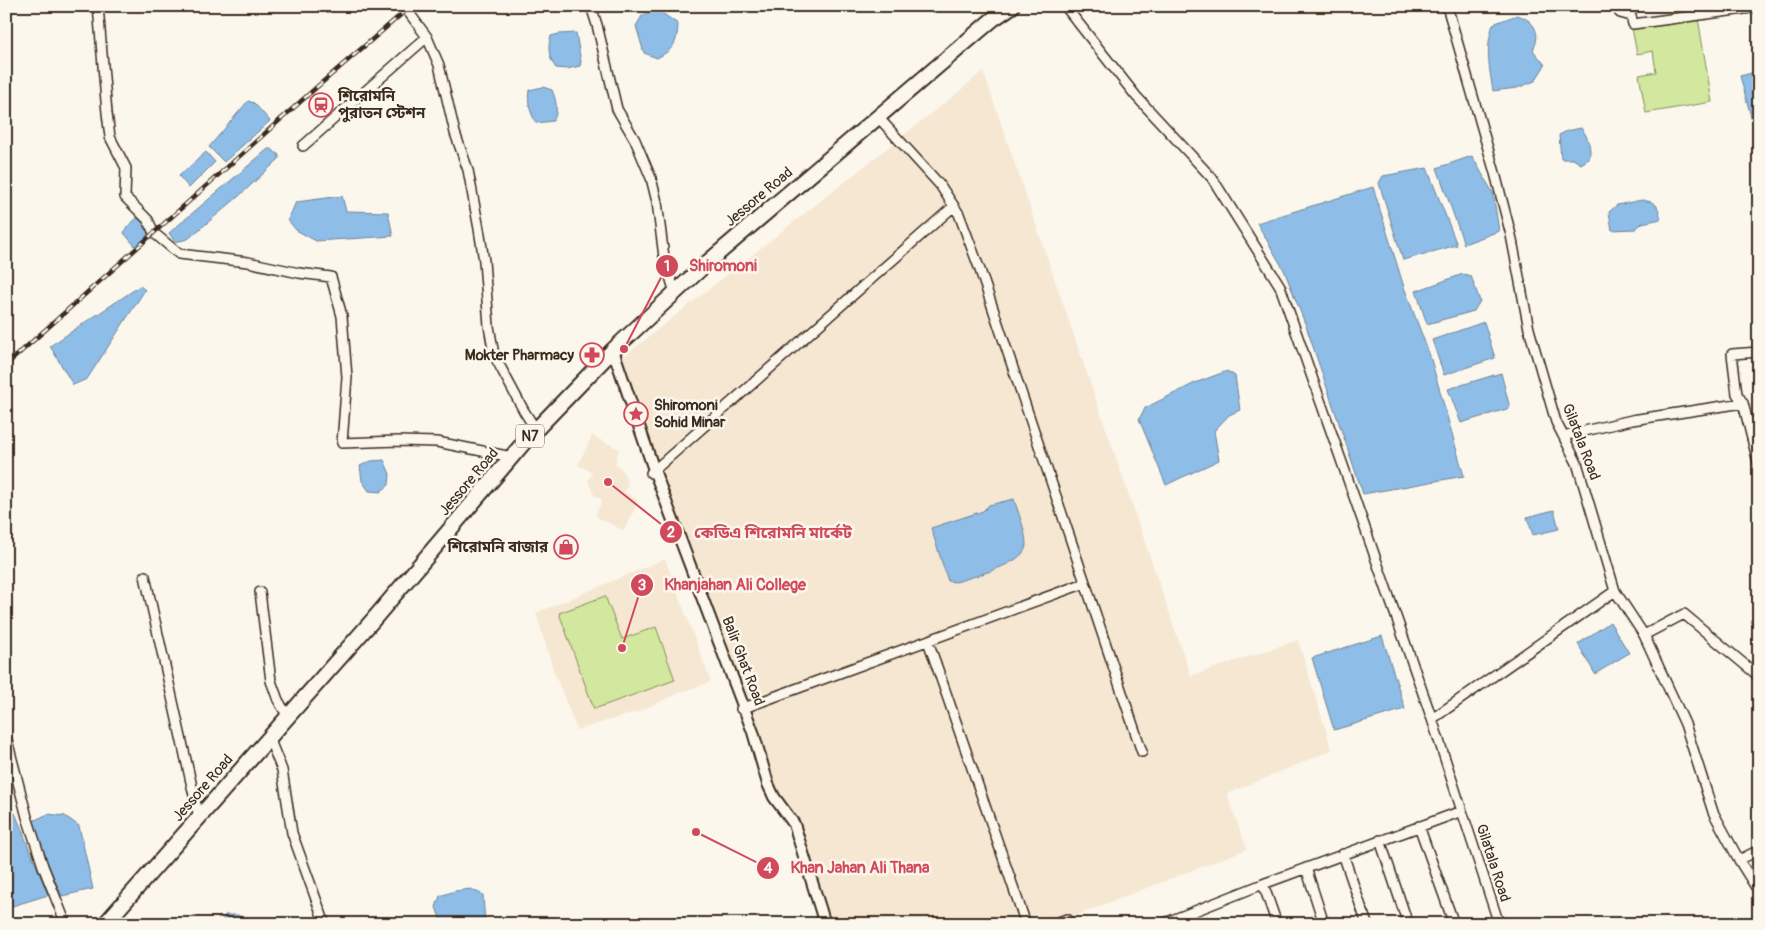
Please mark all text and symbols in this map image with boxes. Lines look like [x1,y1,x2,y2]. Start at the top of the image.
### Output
place label: শিরোমনি পুরাতন স্টেশন [337,87,426,123]
station icon: শিরোমনি পুরাতন স্টেশন [308,92,334,118]
street label: Jessore Road [721,163,797,231]
callout: Shiromoni [654,250,767,281]
text: Shiromoni [689,256,757,276]
text: 1 [664,257,670,276]
pharmacy icon: Mokter Pharmacy [579,342,605,368]
place label: Mokter Pharmacy [465,346,575,365]
place label: Shiromoni Sohid Minar [654,396,726,432]
place icon: Shiromoni Sohid Minar [623,401,649,427]
street label: Gilatala Road [1558,401,1604,483]
road number: N7 [516,424,544,448]
street label: Jessore Road [435,444,503,520]
callout: কেডিএ শিরোমনি মার্কেট [659,516,861,547]
text: 2 [667,523,675,542]
text: কেডিএ শিরোমনি মার্কেট [694,523,853,543]
shop icon: শিরোমনি বাজার [553,534,579,560]
place label: শিরোমনি বাজার [447,538,549,557]
callout: Khanjahan Ali College [629,569,816,600]
text: Khanjahan Ali College [664,575,807,595]
text: 3 [638,576,646,595]
street label: Balir Ghat Road [717,614,769,708]
street label: Jessore Road [169,751,237,825]
street label: Gilatala Road [1472,822,1514,904]
callout: Khan Jahan Ali Thana [755,852,939,883]
text: Khan Jahan Ali Thana [790,858,930,878]
text: 4 [764,859,773,878]

